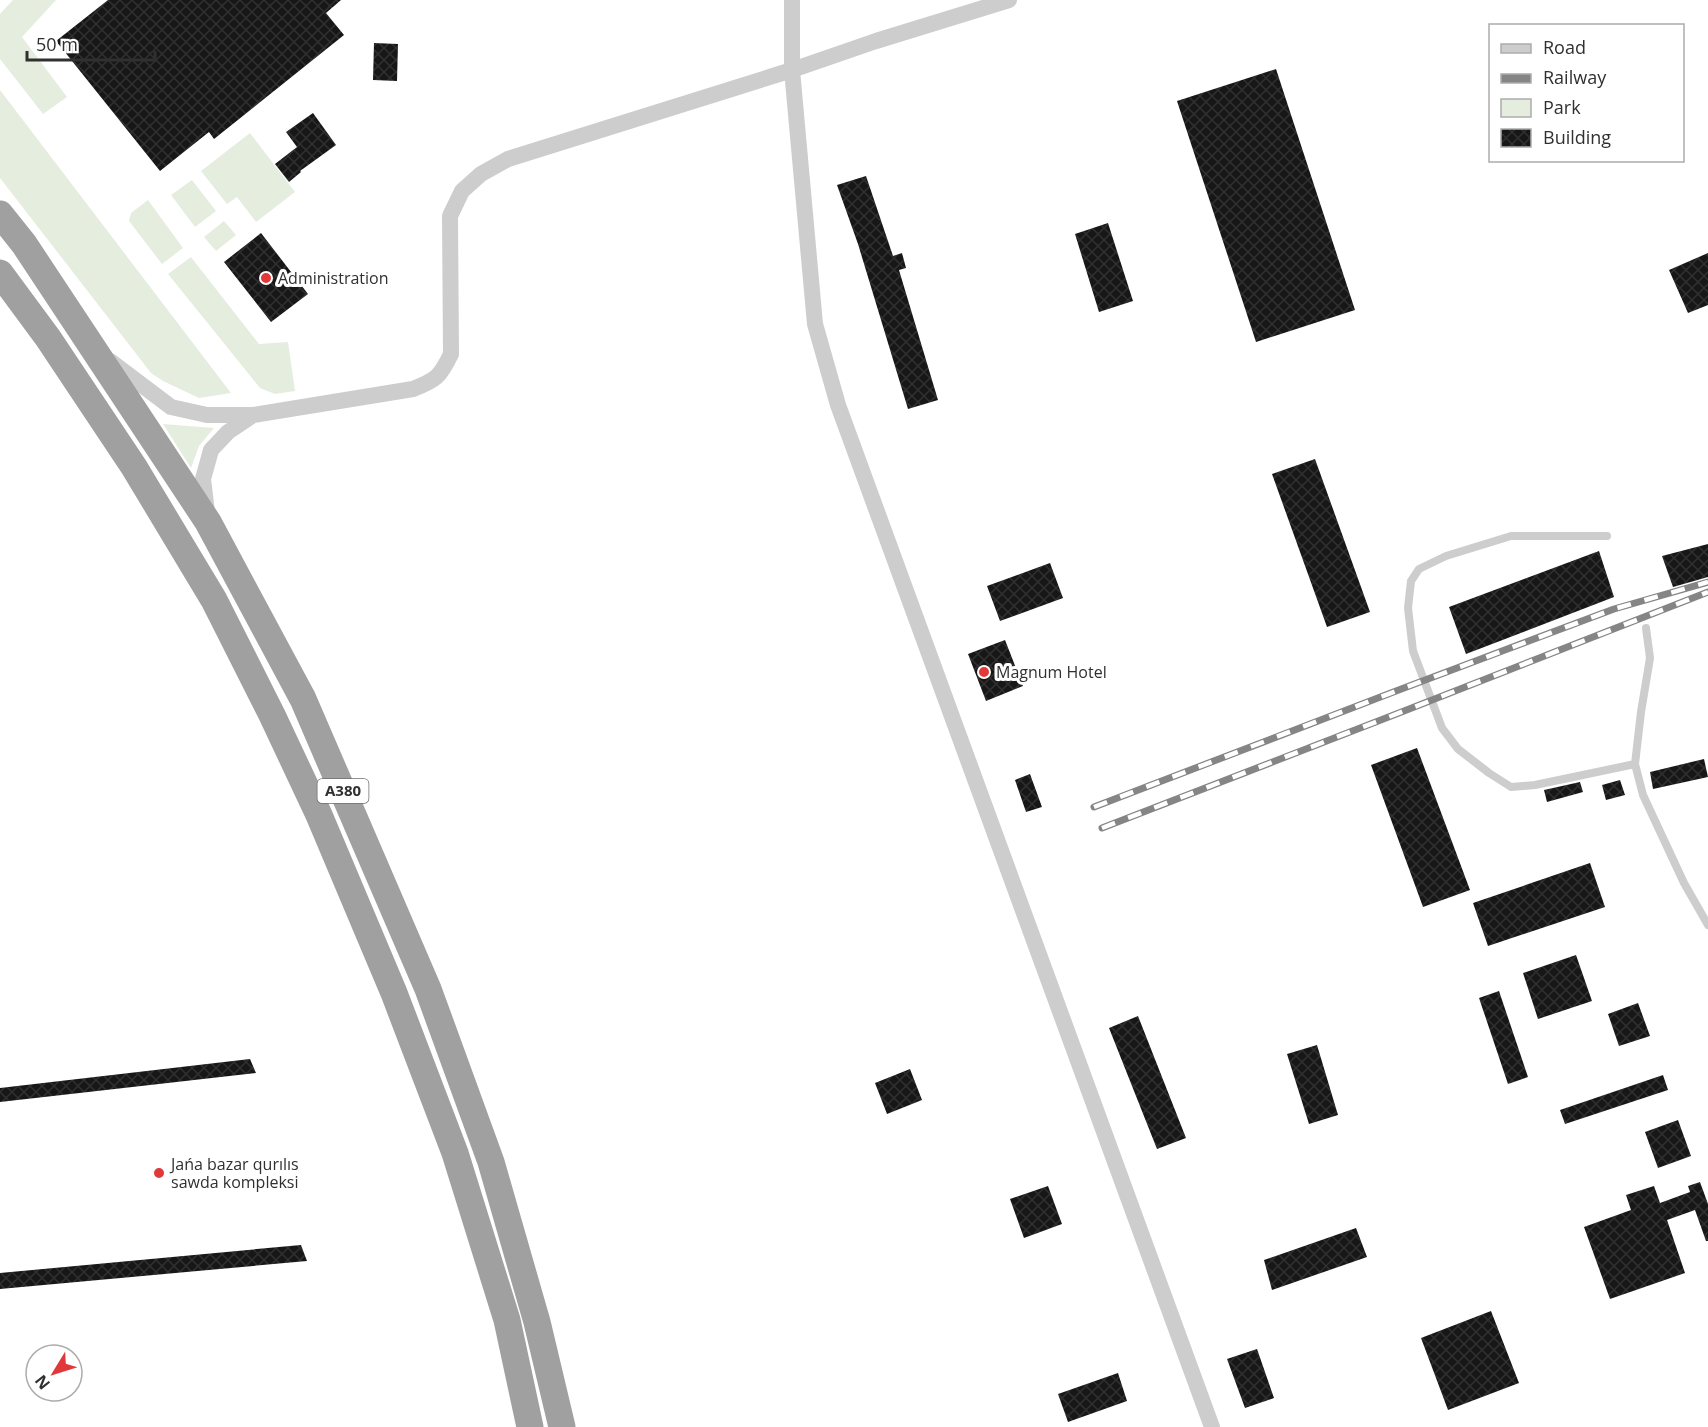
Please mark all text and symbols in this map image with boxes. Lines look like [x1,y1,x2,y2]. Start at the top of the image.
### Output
scale bar [27,24,154,62]
legend [1489,24,1684,162]
text: 50 m [36,32,78,56]
text: Road [1543,35,1586,59]
text: Railway [1543,65,1607,89]
text: Park [1543,95,1581,119]
text: Building [1543,125,1611,149]
place label: Administration [278,267,389,289]
marker: Administration [259,271,273,285]
place label: Magnum Hotel [996,661,1107,683]
marker: Magnum Hotel [977,665,991,679]
road number: A380 [318,779,368,803]
place label: Jańa bazar qurılıs sawda kompleksi [169,1153,299,1193]
marker: Jańa bazar qurılıs sawda kompleksi [152,1166,166,1180]
north arrow [24,1343,84,1403]
text: N [30,1370,55,1394]

